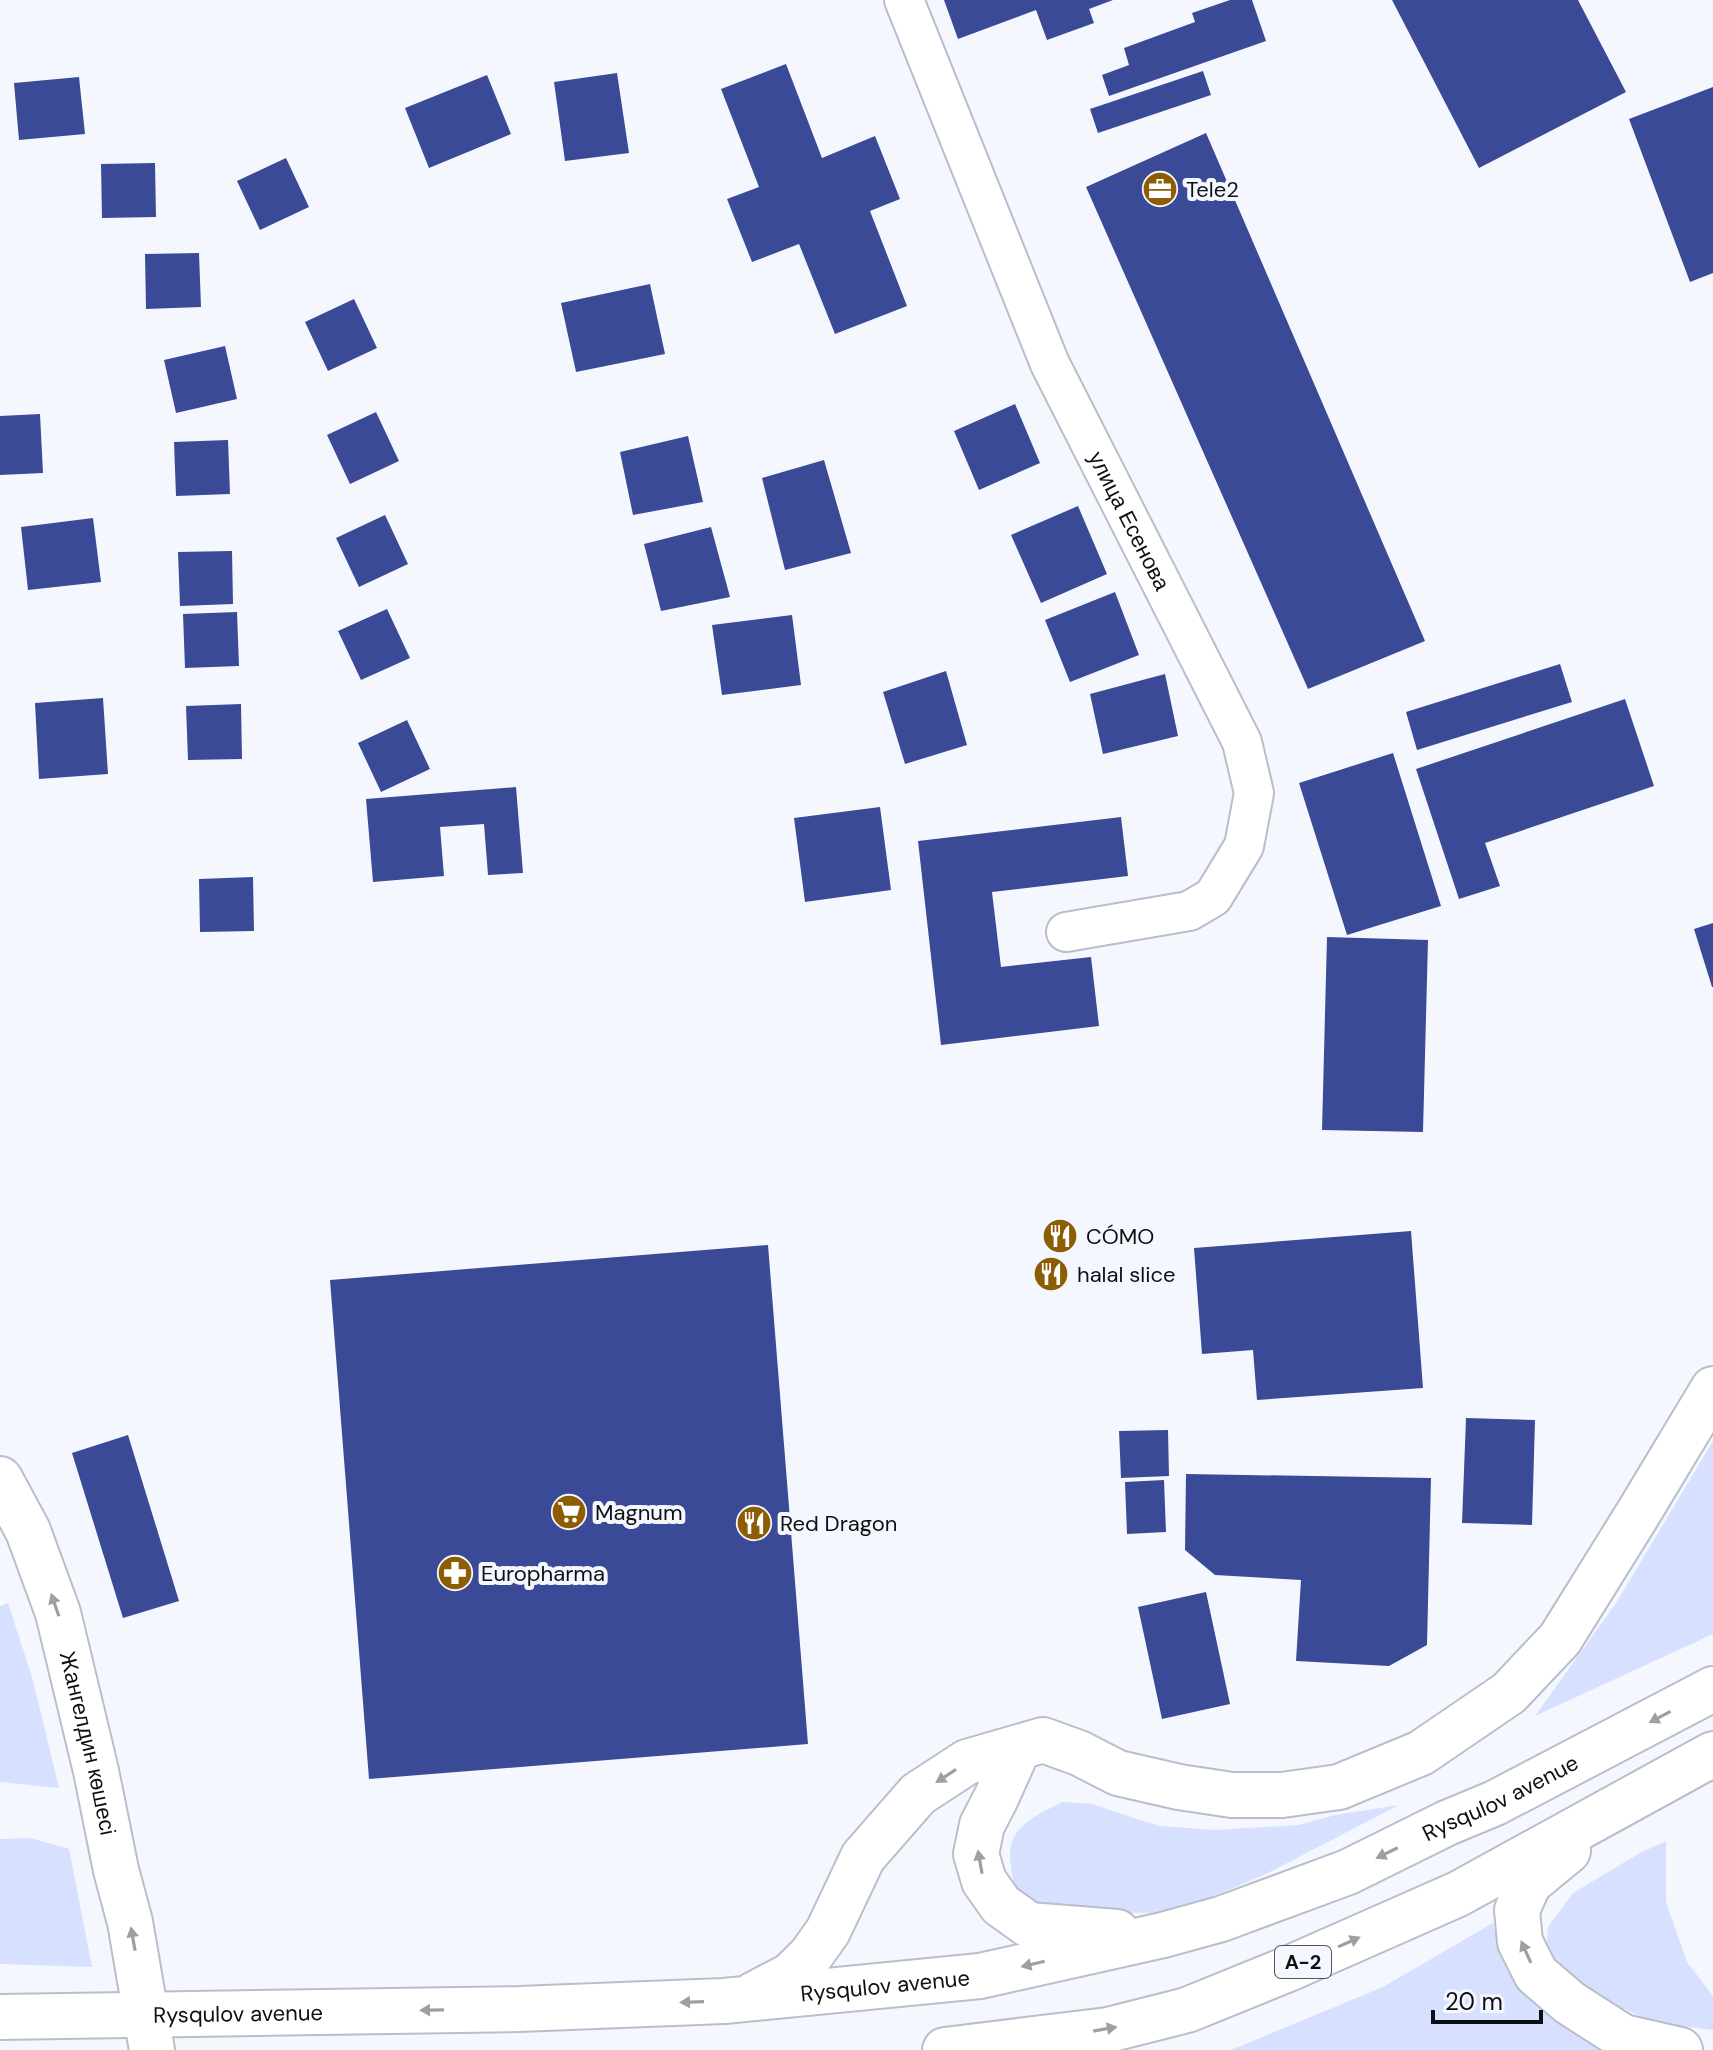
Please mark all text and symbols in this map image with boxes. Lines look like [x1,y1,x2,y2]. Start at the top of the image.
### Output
office icon: Tele2 [1141,170,1179,208]
place label: Tele2 [1186,175,1239,204]
street label: улица Есенова [1082,447,1177,596]
restaurant icon: CÓMO [1041,1217,1079,1255]
place label: CÓMO [1086,1222,1154,1251]
restaurant icon: halal slice [1032,1255,1070,1293]
place label: halal slice [1077,1260,1176,1289]
supermarket icon: Magnum [550,1493,588,1531]
place label: Magnum [595,1498,683,1527]
restaurant icon: Red Dragon [735,1504,773,1542]
place label: Red Dragon [780,1509,897,1538]
pharmacy icon: Europharma [436,1554,474,1592]
place label: Europharma [481,1559,605,1588]
one-way arrow [48,1592,60,1616]
street label: Жангелдин көшесі [53,1648,123,1838]
one-way arrow [1649,1710,1672,1723]
street label: Rysqulov avenue [1418,1748,1583,1848]
one-way arrow [935,1768,957,1783]
one-way arrow [1375,1846,1398,1860]
one-way arrow [973,1850,985,1875]
one-way arrow [126,1927,138,1952]
one-way arrow [1337,1935,1361,1948]
one-way arrow [1519,1940,1533,1964]
road number: A-2 [1275,1946,1331,1978]
one-way arrow [1020,1958,1045,1971]
street label: Rysqulov avenue [799,1963,971,2008]
scale bar [1433,1974,1541,2024]
text: 20 m [1445,1986,1503,2017]
one-way arrow [679,1996,704,2009]
street label: Rysqulov avenue [153,1998,323,2030]
one-way arrow [419,2004,444,2016]
one-way arrow [1093,2023,1118,2035]

